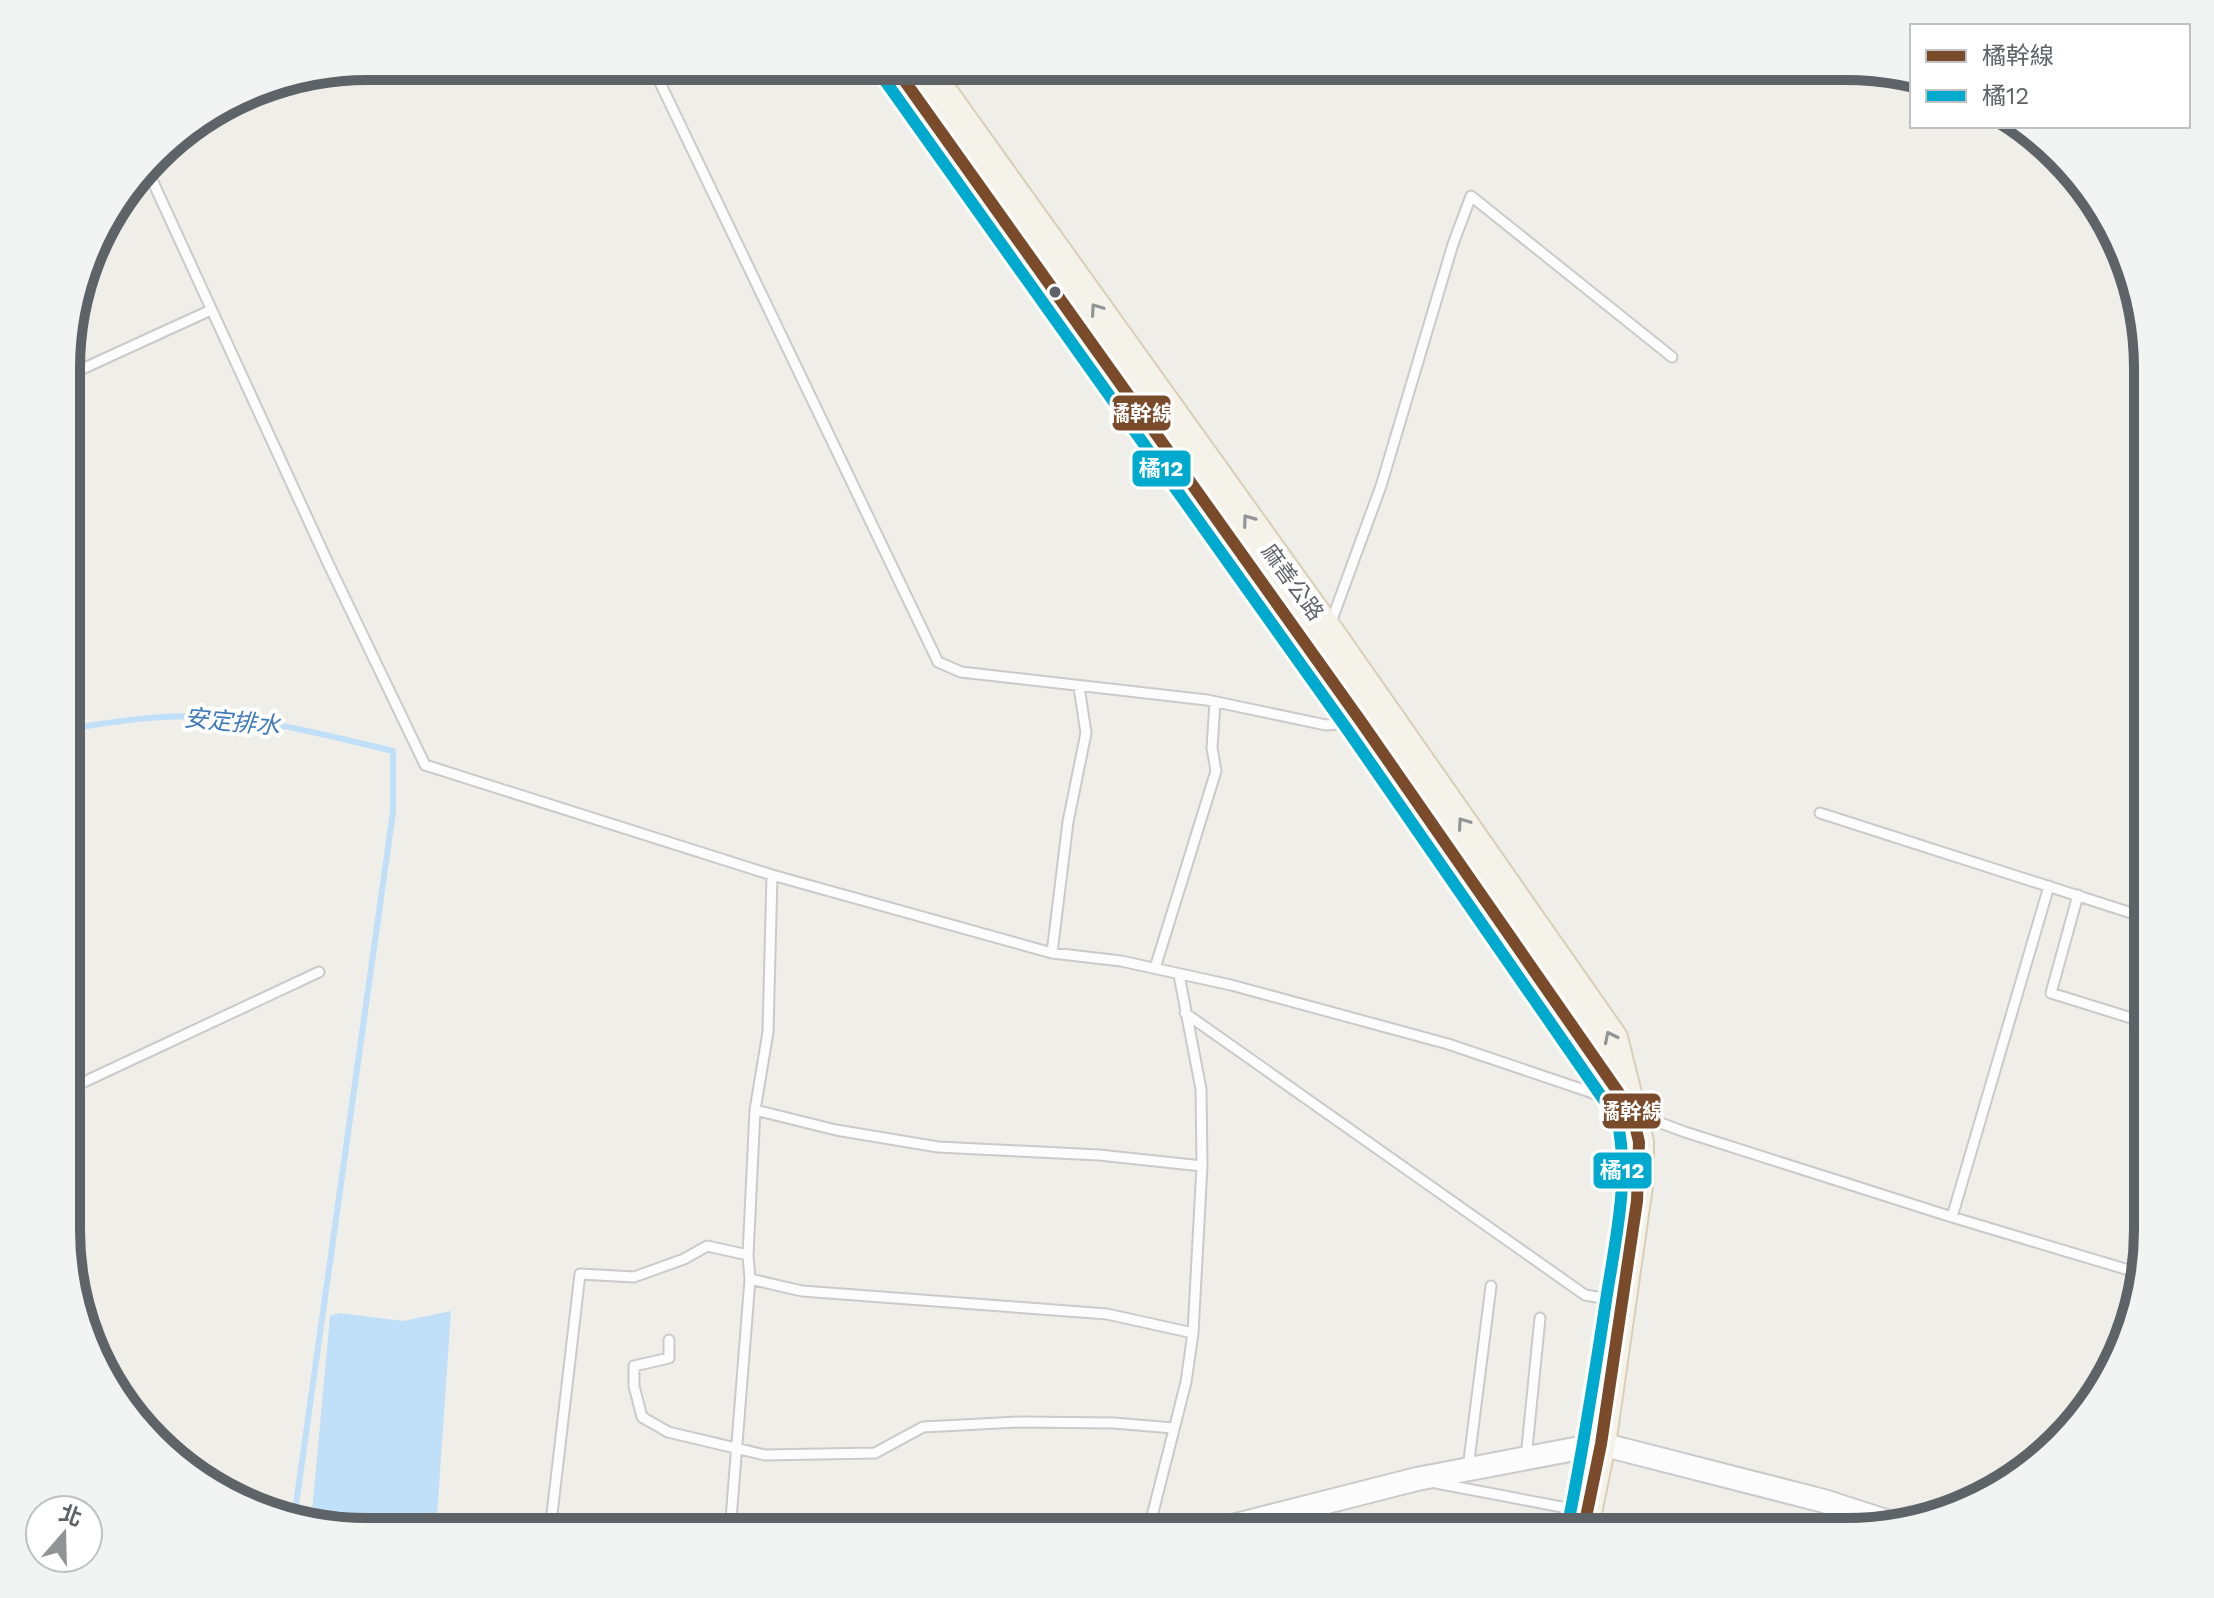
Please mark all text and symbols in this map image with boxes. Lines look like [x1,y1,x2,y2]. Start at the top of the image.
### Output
legend [1910,24,2190,128]
text: 橘幹線 [1982,42,2054,70]
text: 橘12 [1982,82,2029,110]
unlabelled marker [1047,284,1063,300]
one-way arrow [1091,303,1106,317]
line badge: 橘幹線 [1111,394,1172,432]
text: 橘幹線 [1108,401,1174,426]
line badge: 橘12 [1131,449,1192,488]
text: 橘12 [1139,456,1183,481]
one-way arrow [1243,514,1258,528]
street label: 麻善公路 [1257,539,1329,625]
water label: 安定排水 [183,704,282,740]
one-way arrow [1458,818,1473,832]
one-way arrow [1604,1031,1620,1046]
line badge: 橘幹線 [1601,1092,1662,1130]
text: 橘幹線 [1598,1099,1664,1124]
line badge: 橘12 [1592,1151,1653,1190]
text: 橘12 [1600,1158,1644,1183]
north arrow [24,1494,104,1574]
text: 北 [56,1500,85,1531]

